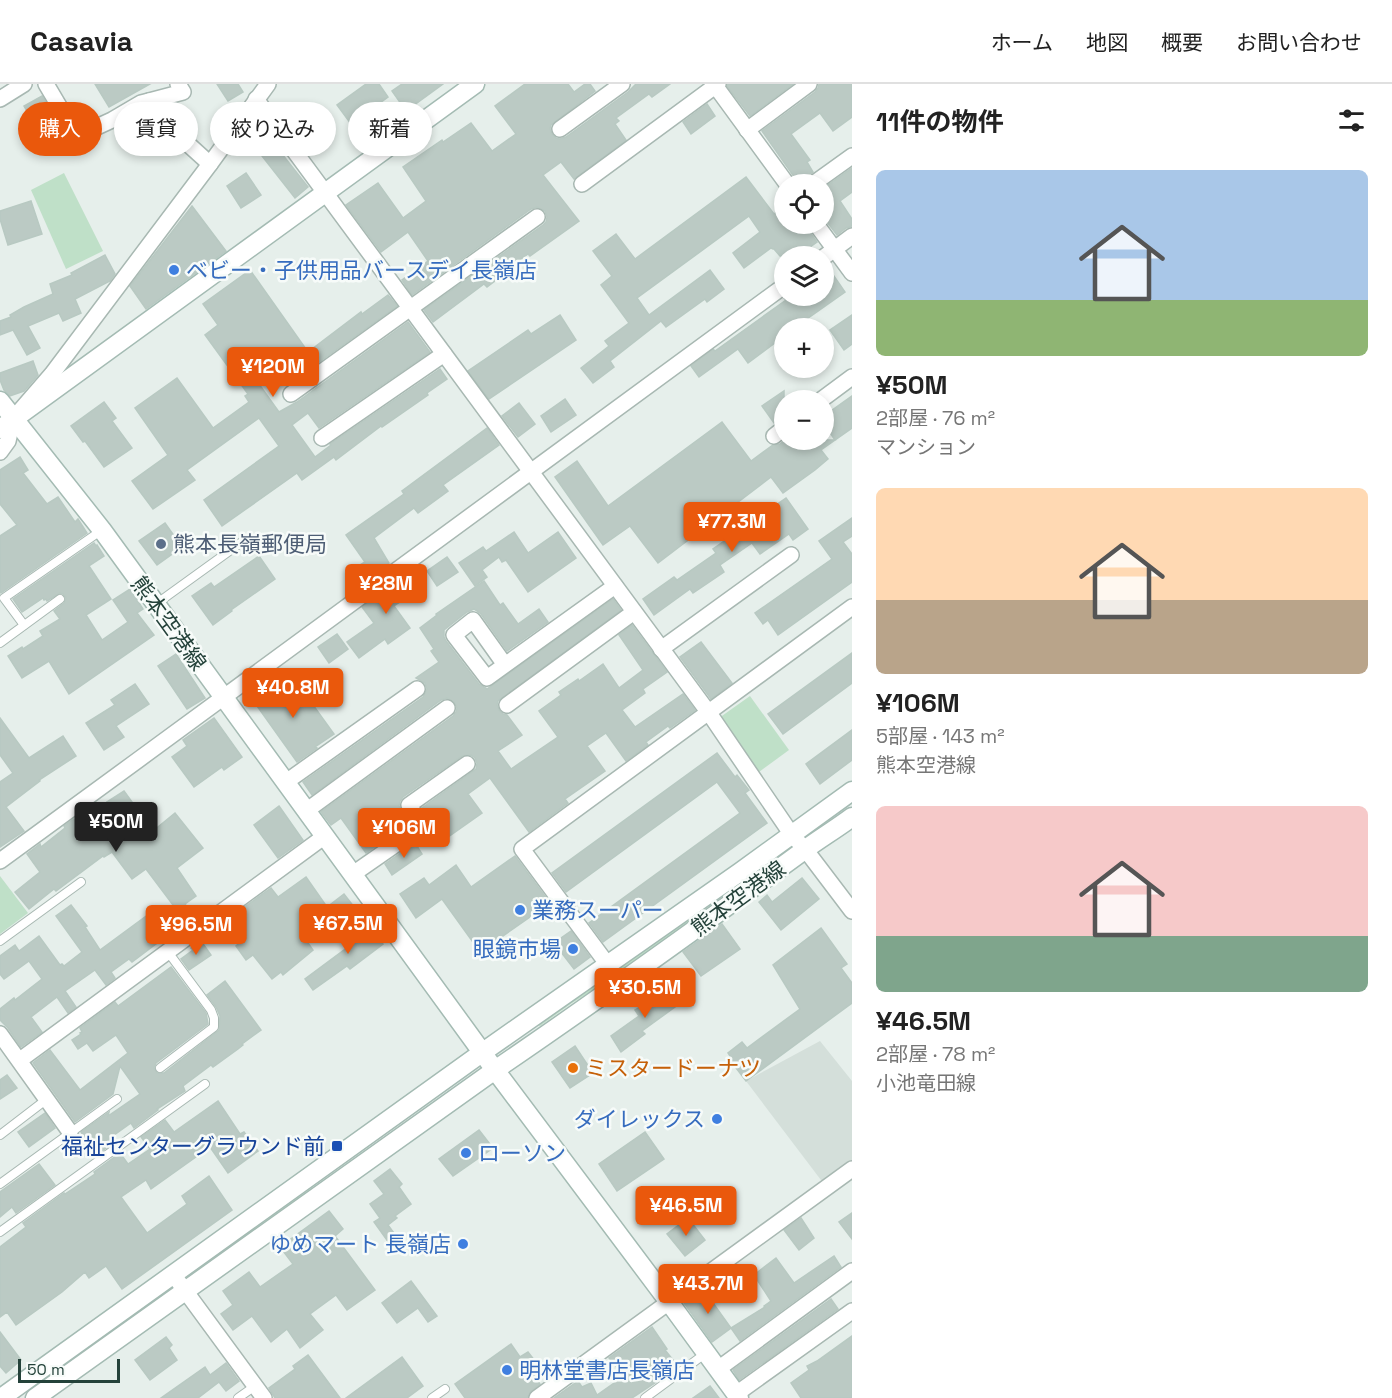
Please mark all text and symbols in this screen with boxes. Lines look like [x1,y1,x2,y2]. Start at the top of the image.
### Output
text: Casavia [30,23,133,59]
text: ホーム [991,29,1053,56]
text: 地図 [1086,29,1128,56]
text: 概要 [1161,29,1203,56]
text: お問い合わせ [1236,29,1362,56]
chip: 購入 [18,102,102,156]
chip: 賃貸 [114,102,198,156]
chip: 絞り込み [210,102,336,156]
chip: 新着 [348,102,432,156]
icon: filters [1335,104,1368,137]
text: 11件の物件 [876,105,1004,139]
map controls [774,174,834,450]
button: locate [774,174,834,234]
icon: home [1068,209,1176,317]
button: layers [774,246,834,306]
place label: ベビー・子供用品バースデイ長嶺店 [186,256,537,284]
marker: ベビー・子供用品バースデイ長嶺店 [167,263,181,277]
button: + [774,318,834,378]
pin: ¥120M [231,347,315,398]
text: ¥120M [241,353,305,379]
text: ¥50M [876,368,948,402]
button: − [774,390,834,450]
text: 2部屋 · 76 m² [876,405,995,431]
text: マンション [876,434,976,460]
pin: ¥77.3M [683,502,781,553]
text: ¥77.3M [698,508,766,534]
icon: home [1068,527,1176,635]
place label: 熊本長嶺郵便局 [173,530,327,558]
marker: 熊本長嶺郵便局 [154,537,168,551]
pin: ¥28M [350,564,422,615]
street label: 熊本空港線 [125,570,213,676]
text: ¥28M [359,570,413,596]
pin: ¥40.8M [244,668,342,719]
text: ¥40.8M [256,674,330,700]
text: ¥106M [876,686,960,720]
text: 5部屋 · 143 m² [876,723,1005,749]
text: 熊本空港線 [876,752,976,778]
pin: ¥50M [80,802,152,853]
text: ¥50M [89,808,144,834]
pin: ¥106M [362,808,446,859]
text: ¥106M [372,814,436,840]
icon: home [1068,845,1176,953]
street label: 熊本空港線 [685,854,791,942]
place label: 業務スーパー [532,896,664,924]
marker: 業務スーパー [513,903,527,917]
pin: ¥67.5M [299,904,397,955]
pin: ¥96.5M [147,905,245,956]
text: ¥67.5M [313,910,383,936]
text: ¥96.5M [160,911,232,937]
place label: 眼鏡市場 [473,935,561,963]
marker: 眼鏡市場 [566,942,580,956]
pin: ¥30.5M [596,968,694,1019]
text: ¥30.5M [609,974,681,1000]
text: ¥46.5M [876,1004,971,1038]
text: 2部屋 · 78 m² [876,1041,995,1067]
place label: ミスタードーナツ [585,1054,761,1082]
marker: ミスタードーナツ [566,1061,580,1075]
text: 小池竜田線 [876,1070,976,1096]
place label: ダイレックス [574,1105,705,1133]
marker: ダイレックス [710,1112,724,1126]
place label: 福祉センターグラウンド前 [61,1132,325,1160]
marker: 福祉センターグラウンド前 [330,1139,344,1153]
place label: ローソン [478,1139,566,1167]
marker: ローソン [459,1146,473,1160]
pin: ¥46.5M [637,1186,735,1237]
text: ¥46.5M [649,1192,723,1218]
place label: ゆめマート 長嶺店 [269,1230,451,1258]
marker: ゆめマート 長嶺店 [456,1237,470,1251]
pin: ¥43.7M [659,1264,757,1315]
text: ¥43.7M [672,1270,744,1296]
scale bar [18,1356,120,1384]
place label: 明林堂書店長嶺店 [519,1356,695,1384]
text: 50 m [27,1359,65,1380]
marker: 明林堂書店長嶺店 [500,1363,514,1377]

